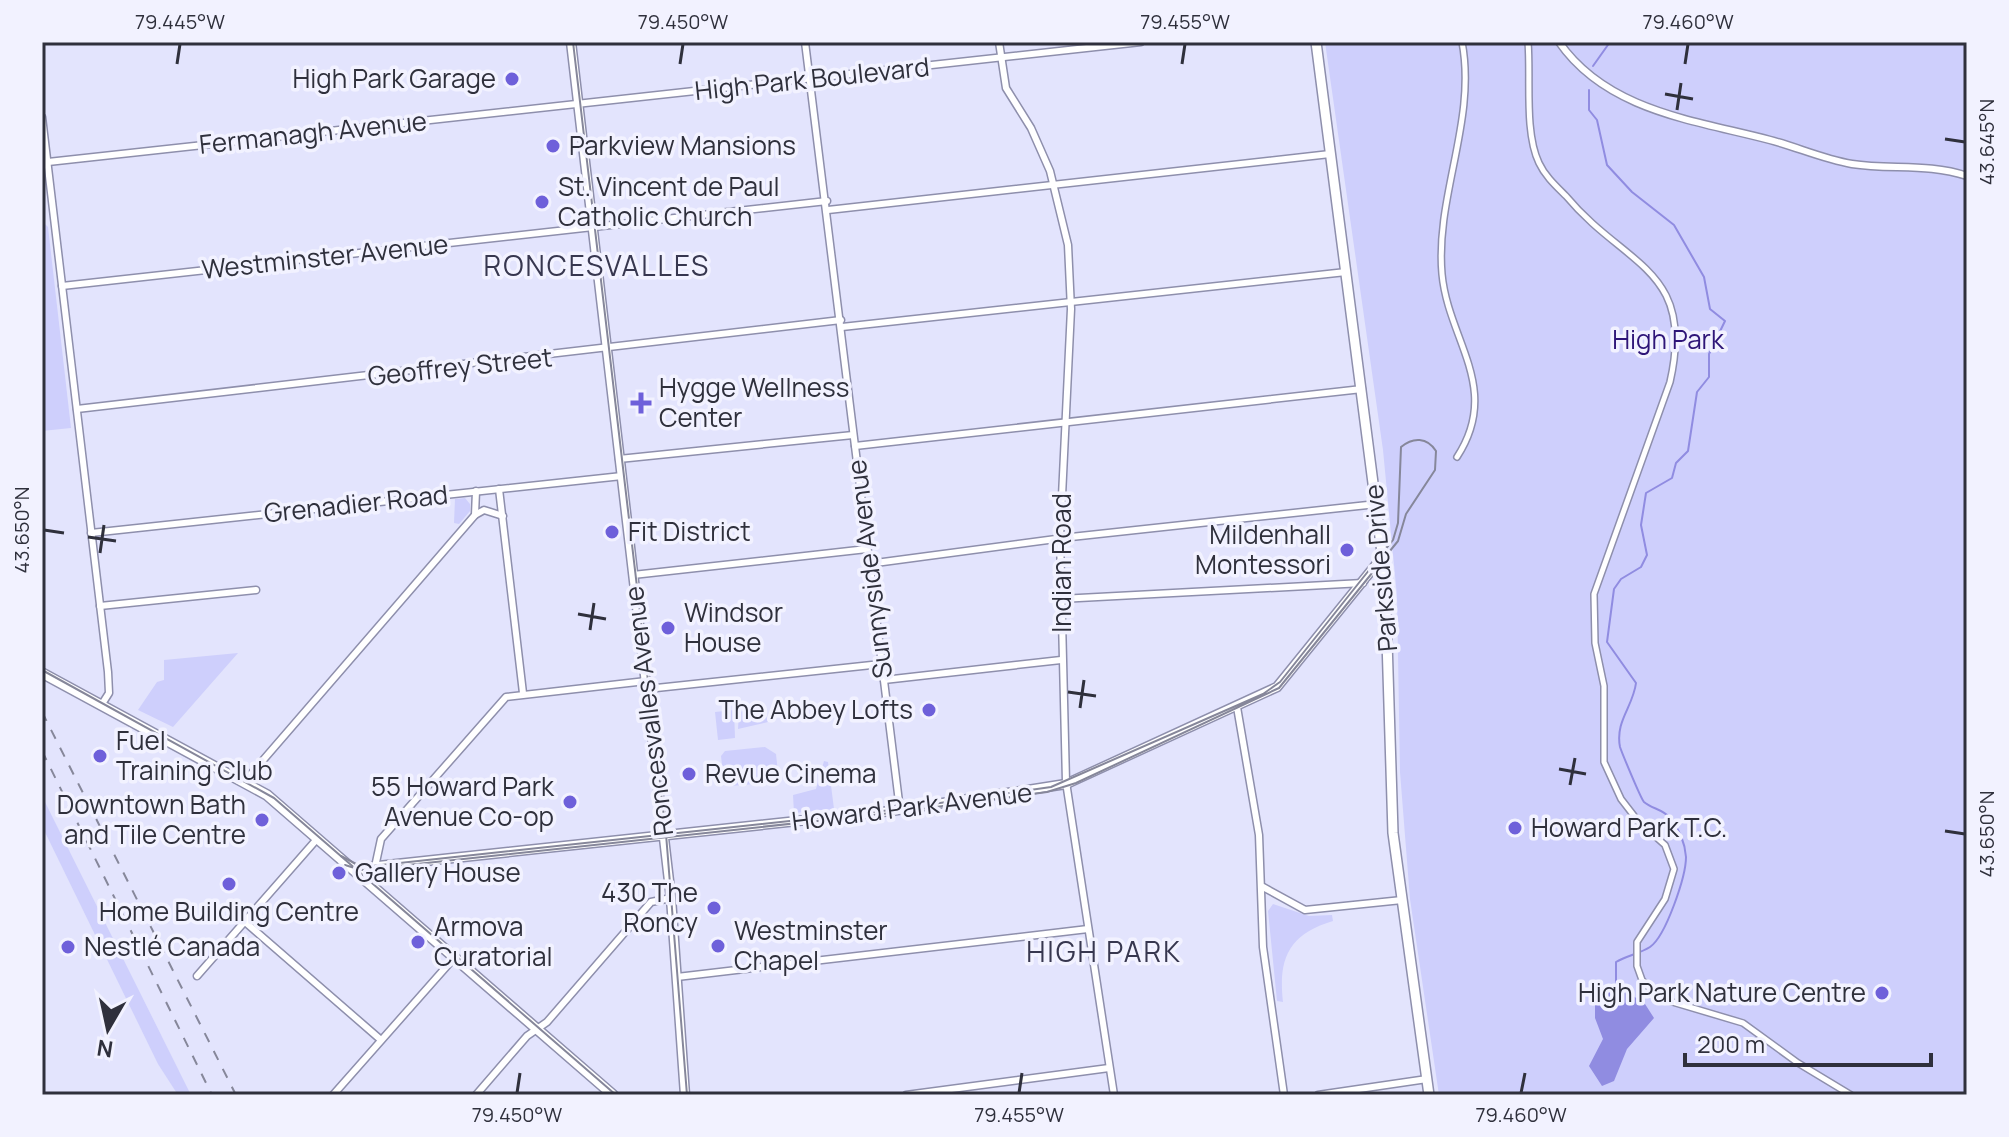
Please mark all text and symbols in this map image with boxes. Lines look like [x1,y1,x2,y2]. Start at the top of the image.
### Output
text: 79.445°W [135,8,225,35]
text: 79.450°W [638,8,728,35]
text: 79.455°W [1140,8,1230,35]
text: 79.460°W [1642,8,1734,35]
street label: High Park Boulevard [693,48,931,108]
place label: High Park Garage [292,60,496,96]
marker: High Park Garage [503,70,521,88]
text: 43.645°N [1973,99,2000,185]
street label: Fermanagh Avenue [197,102,429,162]
place label: Parkview Mansions [569,127,796,163]
marker: Parkview Mansions [544,137,562,155]
place label: St. Vincent de Paul Catholic Church [558,168,780,234]
marker: St. Vincent de Paul Catholic Church [533,193,551,211]
street label: Westminster Avenue [200,225,450,287]
district label: RONCESVALLES [484,246,710,284]
park label: High Park [1612,321,1725,357]
street label: Geoffrey Street [366,338,554,394]
place label: Hygge Wellness Center [659,369,849,435]
marker: Hygge Wellness Center [630,392,652,414]
street label: Sunnyside Avenue [838,458,900,681]
street label: Grenadier Road [262,475,450,531]
street label: Parkside Drive [1355,483,1405,653]
text: 43.650°N [8,487,35,573]
street label: Indian Road [1043,493,1079,633]
place label: Fit District [628,513,751,549]
place label: Mildenhall Montessori [1195,516,1331,582]
marker: Fit District [603,523,621,541]
marker: Mildenhall Montessori [1338,541,1356,559]
street label: Roncesvalles Avenue [615,584,681,838]
place label: Windsor House [684,594,783,660]
marker: Windsor House [659,619,677,637]
place label: The Abbey Lofts [719,691,913,727]
marker: The Abbey Lofts [920,701,938,719]
place label: Fuel Training Club [116,722,273,788]
marker: Fuel Training Club [91,747,109,765]
place label: Revue Cinema [705,755,876,791]
marker: Revue Cinema [680,765,698,783]
place label: 55 Howard Park Avenue Co-op [371,768,555,834]
street label: Howard Park Avenue [790,773,1034,839]
place label: Downtown Bath and Tile Centre [57,786,246,852]
text: 43.650°N [1973,791,2000,877]
marker: 55 Howard Park Avenue Co-op [561,793,579,811]
place label: Howard Park T.C. [1531,809,1727,845]
marker: Downtown Bath and Tile Centre [253,811,271,829]
marker: Howard Park T.C. [1506,819,1524,837]
place label: Gallery House [355,854,521,890]
marker: Gallery House [330,864,348,882]
place label: 430 The Roncy [601,874,698,940]
marker: Home Building Centre [220,875,238,893]
place label: Home Building Centre [99,893,359,929]
marker: 430 The Roncy [705,899,723,917]
place label: Armova Curatorial [434,908,553,974]
place label: Westminster Chapel [734,912,888,978]
place label: Nestlé Canada [84,928,260,964]
district label: HIGH PARK [1026,932,1182,970]
marker: Armova Curatorial [409,933,427,951]
marker: Westminster Chapel [709,937,727,955]
marker: Nestlé Canada [59,938,77,956]
place label: High Park Nature Centre [1578,974,1866,1010]
marker: High Park Nature Centre [1873,984,1891,1002]
north arrow [68,989,148,1069]
scale bar [1685,1017,1931,1067]
text: 200 m [1697,1027,1765,1060]
text: N [95,1033,115,1065]
text: 79.450°W [472,1101,562,1128]
text: 79.455°W [974,1101,1064,1128]
text: 79.460°W [1475,1101,1567,1128]

